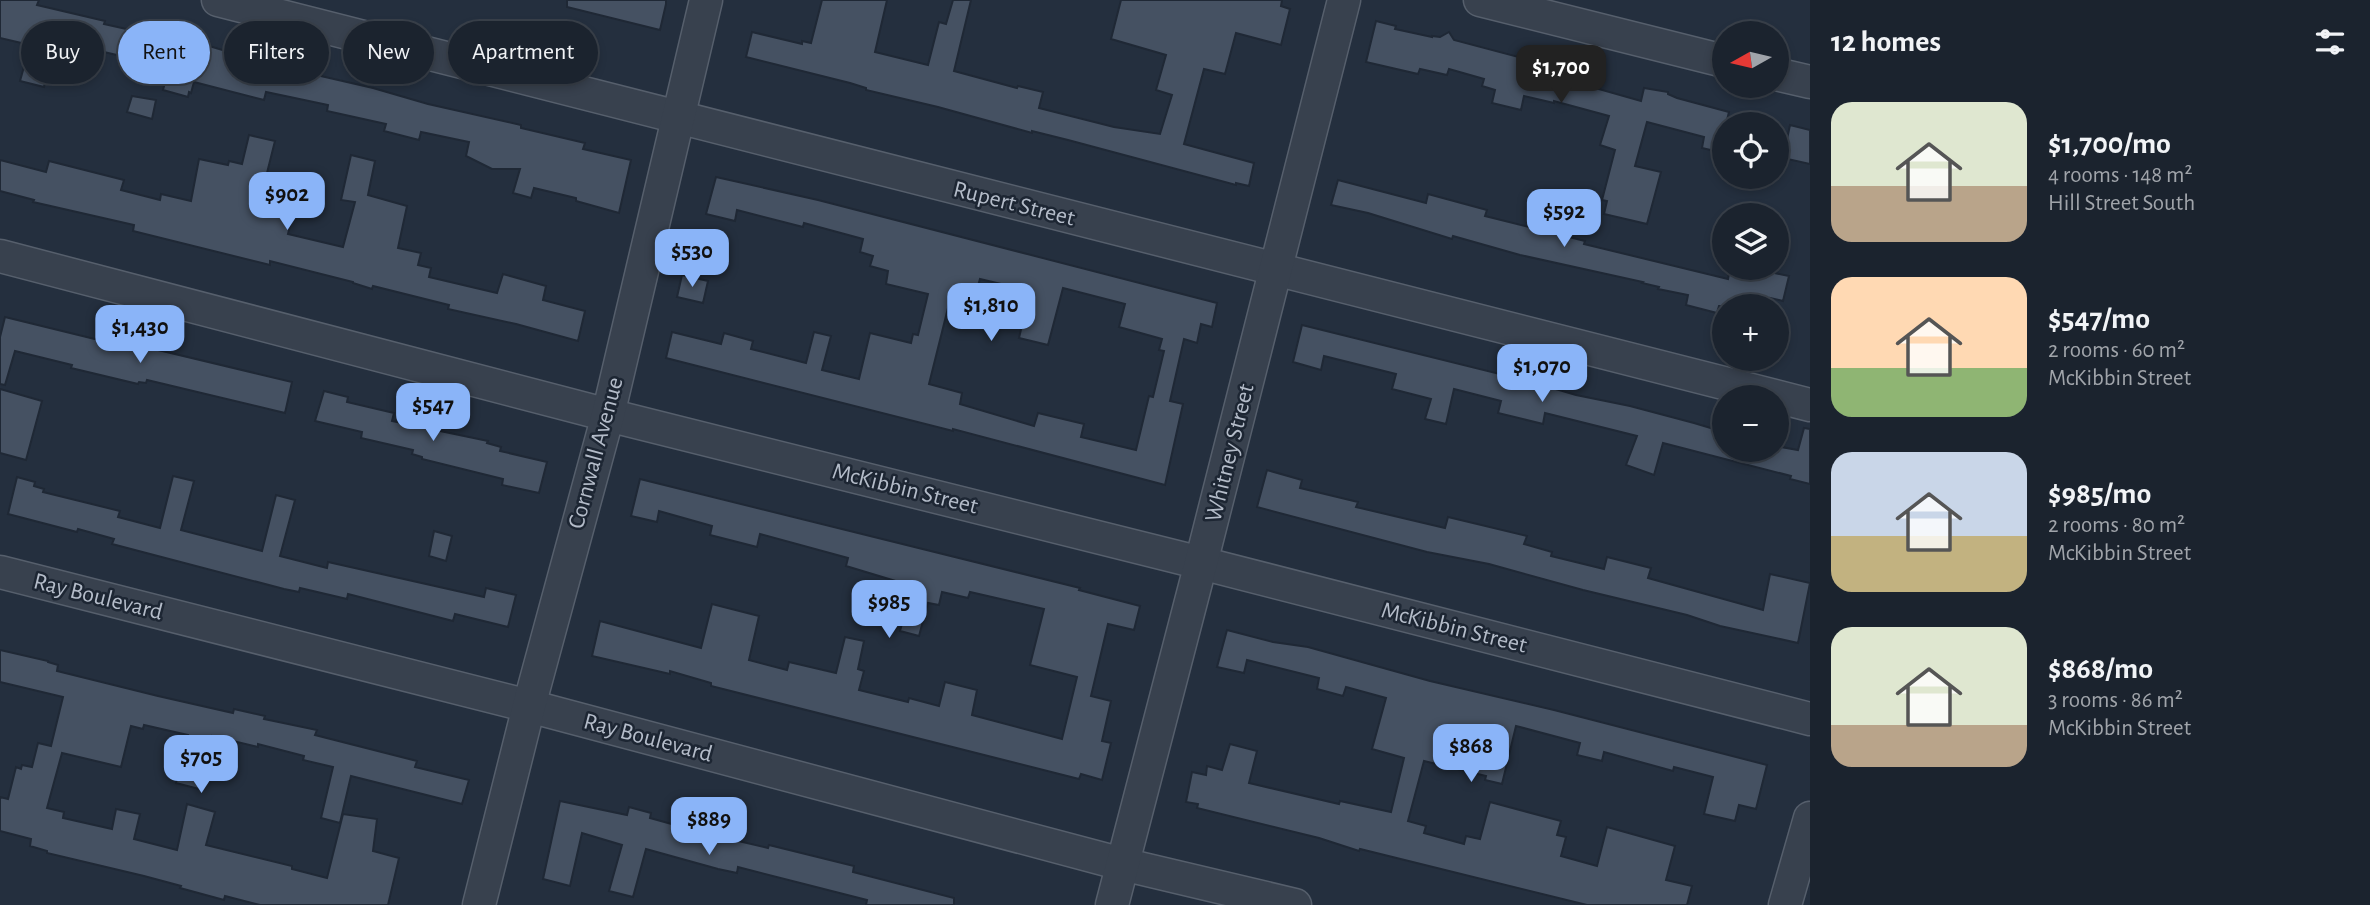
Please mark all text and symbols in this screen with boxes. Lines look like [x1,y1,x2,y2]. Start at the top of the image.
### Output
chip: Buy [21,21,104,84]
chip: Rent [118,21,210,84]
chip: Filters [224,21,329,84]
chip: New [343,21,434,84]
chip: Apartment [448,21,598,84]
north arrow [1712,21,1788,98]
map controls [1712,21,1789,462]
icon: filters [2311,23,2349,61]
text: 12 homes [1831,27,1941,57]
pin: $1,700 [1504,46,1618,105]
text: $1,700 [1532,56,1590,79]
button: locate [1712,112,1789,189]
text: $1,700/mo [2048,129,2171,159]
icon: home [1887,130,1971,214]
text: 4 rooms · 148 m² [2048,164,2193,187]
pin: $902 [246,173,328,232]
street label: Rupert Street [951,177,1077,231]
text: $902 [265,183,309,206]
pin: $592 [1523,190,1605,249]
text: Hill Street South [2048,192,2195,215]
text: $592 [1543,200,1585,223]
button: layers [1712,203,1789,280]
pin: $530 [651,230,733,289]
text: $530 [671,240,713,263]
pin: $1,810 [934,284,1048,343]
text: $1,810 [963,294,1019,317]
button: + [1712,294,1789,371]
text: $547/mo [2048,304,2150,334]
icon: home [1887,305,1971,389]
pin: $1,430 [83,306,197,365]
text: $1,430 [111,316,169,339]
text: 2 rooms · 60 m² [2048,339,2185,362]
pin: $1,070 [1485,344,1599,404]
text: $1,070 [1513,355,1571,378]
text: McKibbin Street [2048,367,2191,390]
street label: Cornwall Avenue [564,375,628,531]
street label: Whitney Street [1201,381,1259,524]
pin: $547 [392,384,474,443]
button: − [1712,385,1789,462]
text: $547 [412,394,454,417]
street label: McKibbin Street [830,459,981,519]
text: $985/mo [2048,479,2151,509]
icon: home [1887,480,1971,564]
text: 2 rooms · 80 m² [2048,514,2185,537]
text: McKibbin Street [2048,542,2191,565]
street label: Ray Boulevard [31,569,165,625]
pin: $985 [848,580,930,640]
text: $985 [868,591,910,614]
street label: McKibbin Street [1379,598,1530,658]
text: $868/mo [2048,654,2153,684]
icon: home [1887,655,1971,739]
text: 3 rooms · 86 m² [2048,689,2183,712]
street label: Ray Boulevard [581,709,715,767]
text: McKibbin Street [2048,717,2191,740]
pin: $868 [1430,724,1512,784]
text: $868 [1449,735,1493,758]
pin: $705 [160,736,242,795]
text: $705 [180,746,222,769]
pin: $889 [668,798,750,857]
text: $889 [687,808,731,831]

